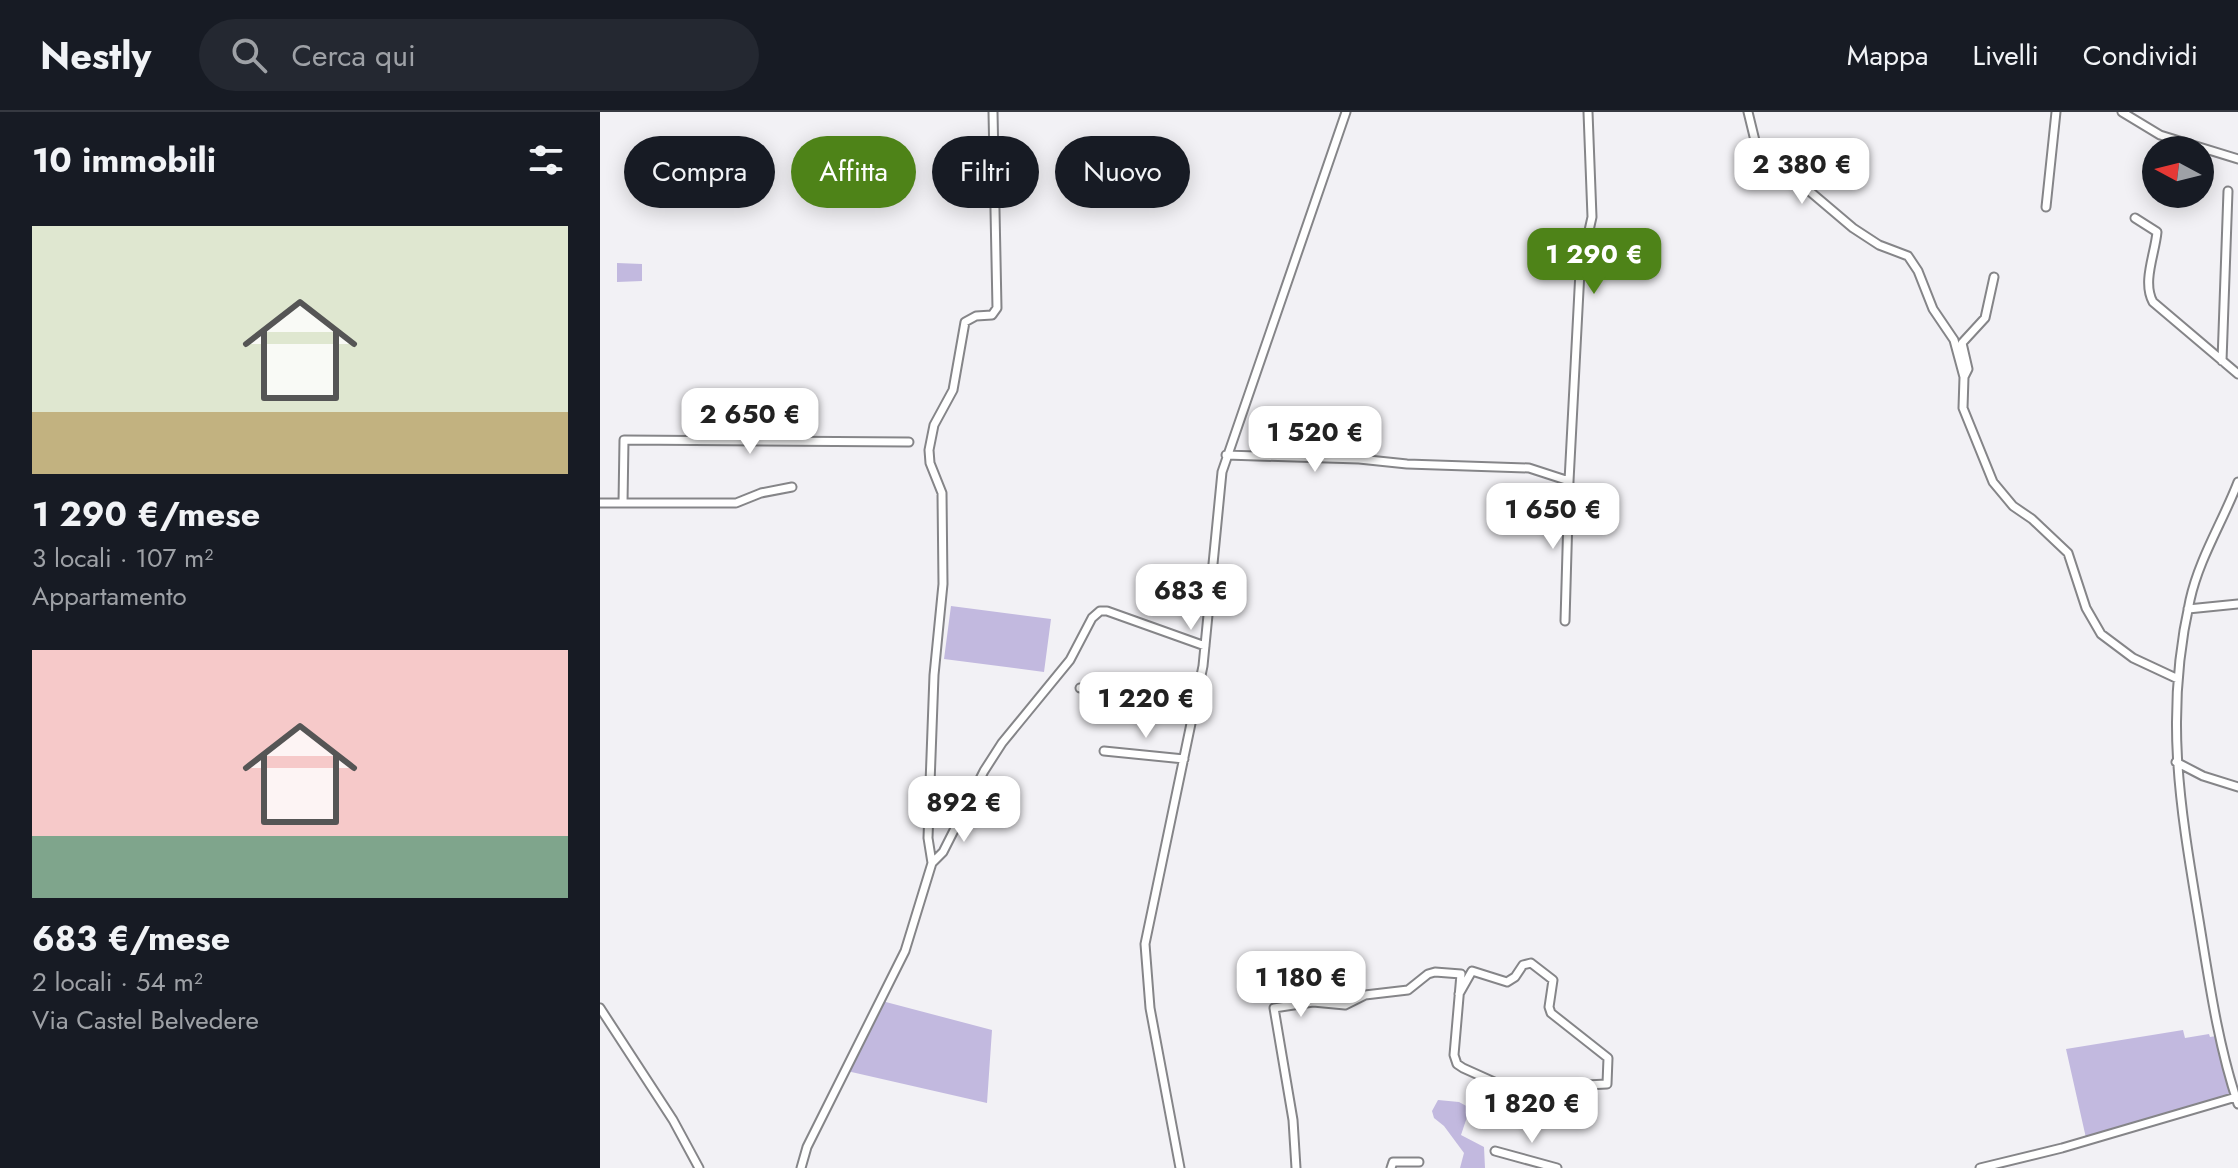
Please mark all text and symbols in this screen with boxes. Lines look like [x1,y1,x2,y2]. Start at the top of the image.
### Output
search box [199,19,759,91]
text: Nestly [40,28,151,83]
icon: search [227,33,271,77]
text: Cerca qui [291,34,416,77]
text: Mappa [1847,35,1928,76]
text: Livelli [1972,35,2039,76]
text: Condividi [2083,35,2198,76]
text: 10 immobili [32,136,216,185]
chip: Compra [624,136,775,208]
chip: Affitta [791,136,916,208]
chip: Filtri [932,136,1039,208]
chip: Nuovo [1055,136,1190,208]
north arrow [2142,136,2214,208]
map controls [2142,136,2214,208]
icon: filters [524,138,568,182]
pin: 2 380 € [1728,138,1876,206]
text: 2 380 € [1752,145,1852,183]
pin: 1 290 € [1520,228,1668,296]
text: 1 290 € [1545,235,1643,273]
icon: home [228,278,372,422]
pin: 2 650 € [676,388,824,456]
text: 2 650 € [699,395,801,433]
pin: 1 520 € [1241,406,1389,474]
text: 1 520 € [1267,413,1363,451]
pin: 1 650 € [1479,483,1627,551]
text: 1 290 €/mese [32,490,260,539]
text: 1 650 € [1504,490,1602,528]
text: 3 locali · 107 m² [32,539,213,577]
pin: 683 € [1135,564,1247,632]
text: 683 € [1154,571,1228,609]
text: Appartamento [32,577,187,615]
pin: 1 220 € [1072,672,1220,740]
text: 1 220 € [1097,679,1195,717]
icon: home [228,702,372,846]
pin: 892 € [908,776,1020,844]
text: 892 € [926,783,1002,821]
text: 683 €/mese [32,914,230,963]
pin: 1 180 € [1227,951,1375,1019]
text: 1 180 € [1255,958,1347,996]
text: 2 locali · 54 m² [32,963,203,1001]
text: Via Castel Belvedere [32,1001,259,1039]
pin: 1 820 € [1458,1077,1606,1145]
text: 1 820 € [1484,1084,1580,1122]

